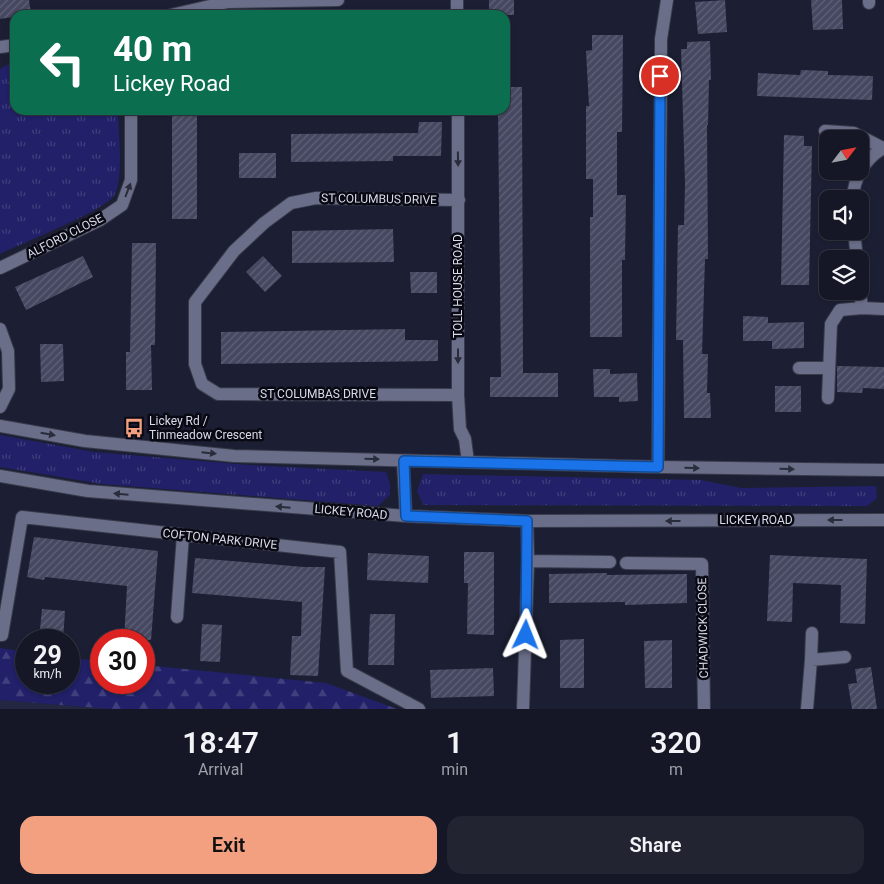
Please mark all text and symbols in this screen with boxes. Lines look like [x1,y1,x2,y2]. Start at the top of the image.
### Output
text: 40 m [113,29,192,70]
icon: left [30,30,95,95]
pin [639,55,681,97]
icon: arrive [646,62,674,90]
text: Lickey Road [113,71,231,96]
north arrow [819,130,869,180]
map controls [819,130,869,300]
one-way arrow [454,151,462,167]
one-way arrow [124,182,132,197]
button: sound [819,190,869,240]
street label: ST COLUMBUS DRIVE [321,191,437,207]
street label: ALFORD CLOSE [25,211,106,261]
street label: TOLL HOUSE ROAD [451,234,465,338]
button: layers [819,250,869,300]
one-way arrow [454,348,462,364]
street label: ST COLUMBAS DRIVE [260,387,376,401]
place label: Lickey Rd / Tinmeadow Crescent [149,414,262,442]
bus stop icon: Lickey Rd / Tinmeadow Crescent [123,417,145,439]
one-way arrow [40,431,56,439]
one-way arrow [202,450,218,458]
one-way arrow [364,456,380,464]
one-way arrow [684,464,700,472]
one-way arrow [779,465,795,473]
one-way arrow [113,489,129,497]
one-way arrow [275,502,291,510]
street label: LICKEY ROAD [314,502,388,522]
street label: LICKEY ROAD [719,513,793,527]
one-way arrow [827,516,843,524]
one-way arrow [665,517,681,525]
street label: COFTON PARK DRIVE [162,526,278,552]
street label: CHADWICK CLOSE [695,577,711,678]
position arrow [499,608,551,660]
speed limit sign: 30 [90,629,155,694]
text: 29 [33,641,62,670]
text: km/h [33,667,62,681]
text: 18:47 [182,725,259,760]
text: 1 [446,725,463,760]
text: 320 [650,725,702,760]
text: Arrival [198,760,243,779]
text: min [441,760,468,779]
text: m [669,760,683,779]
button: Exit [20,816,437,874]
button: Share [447,816,864,874]

